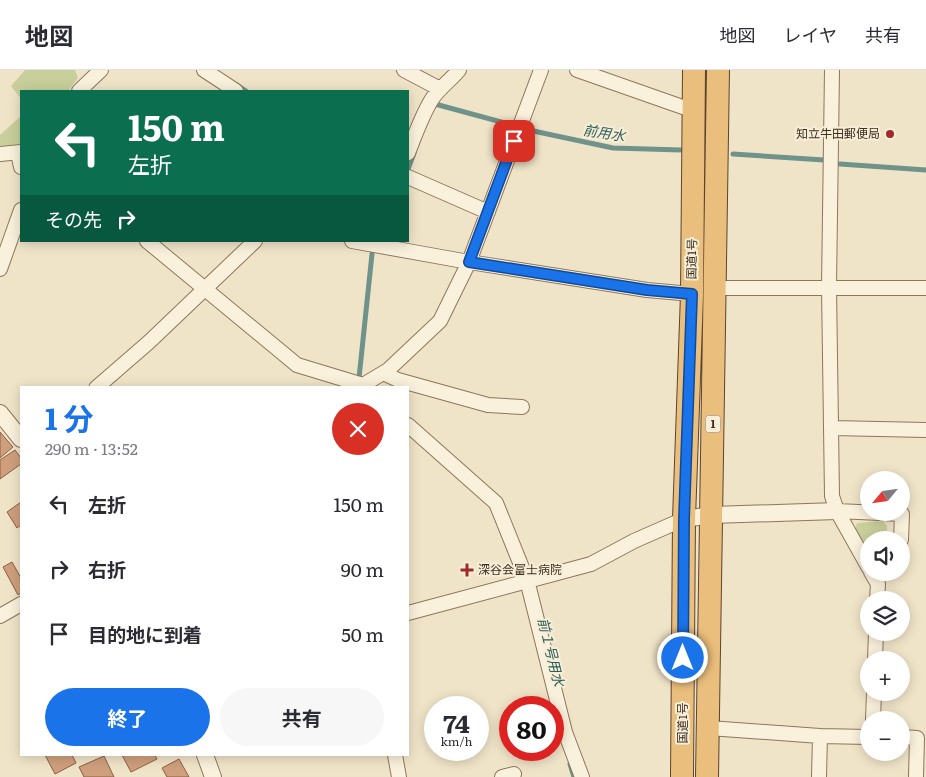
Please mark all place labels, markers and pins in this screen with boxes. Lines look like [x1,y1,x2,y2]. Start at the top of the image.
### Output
pin [493,120,535,162]
place label: 知立牛田郵便局 [796,124,880,142]
marker: 知立牛田郵便局 [884,128,896,140]
place label: 深谷会富士病院 [478,560,562,578]
marker: 深谷会富士病院 [460,563,474,577]

